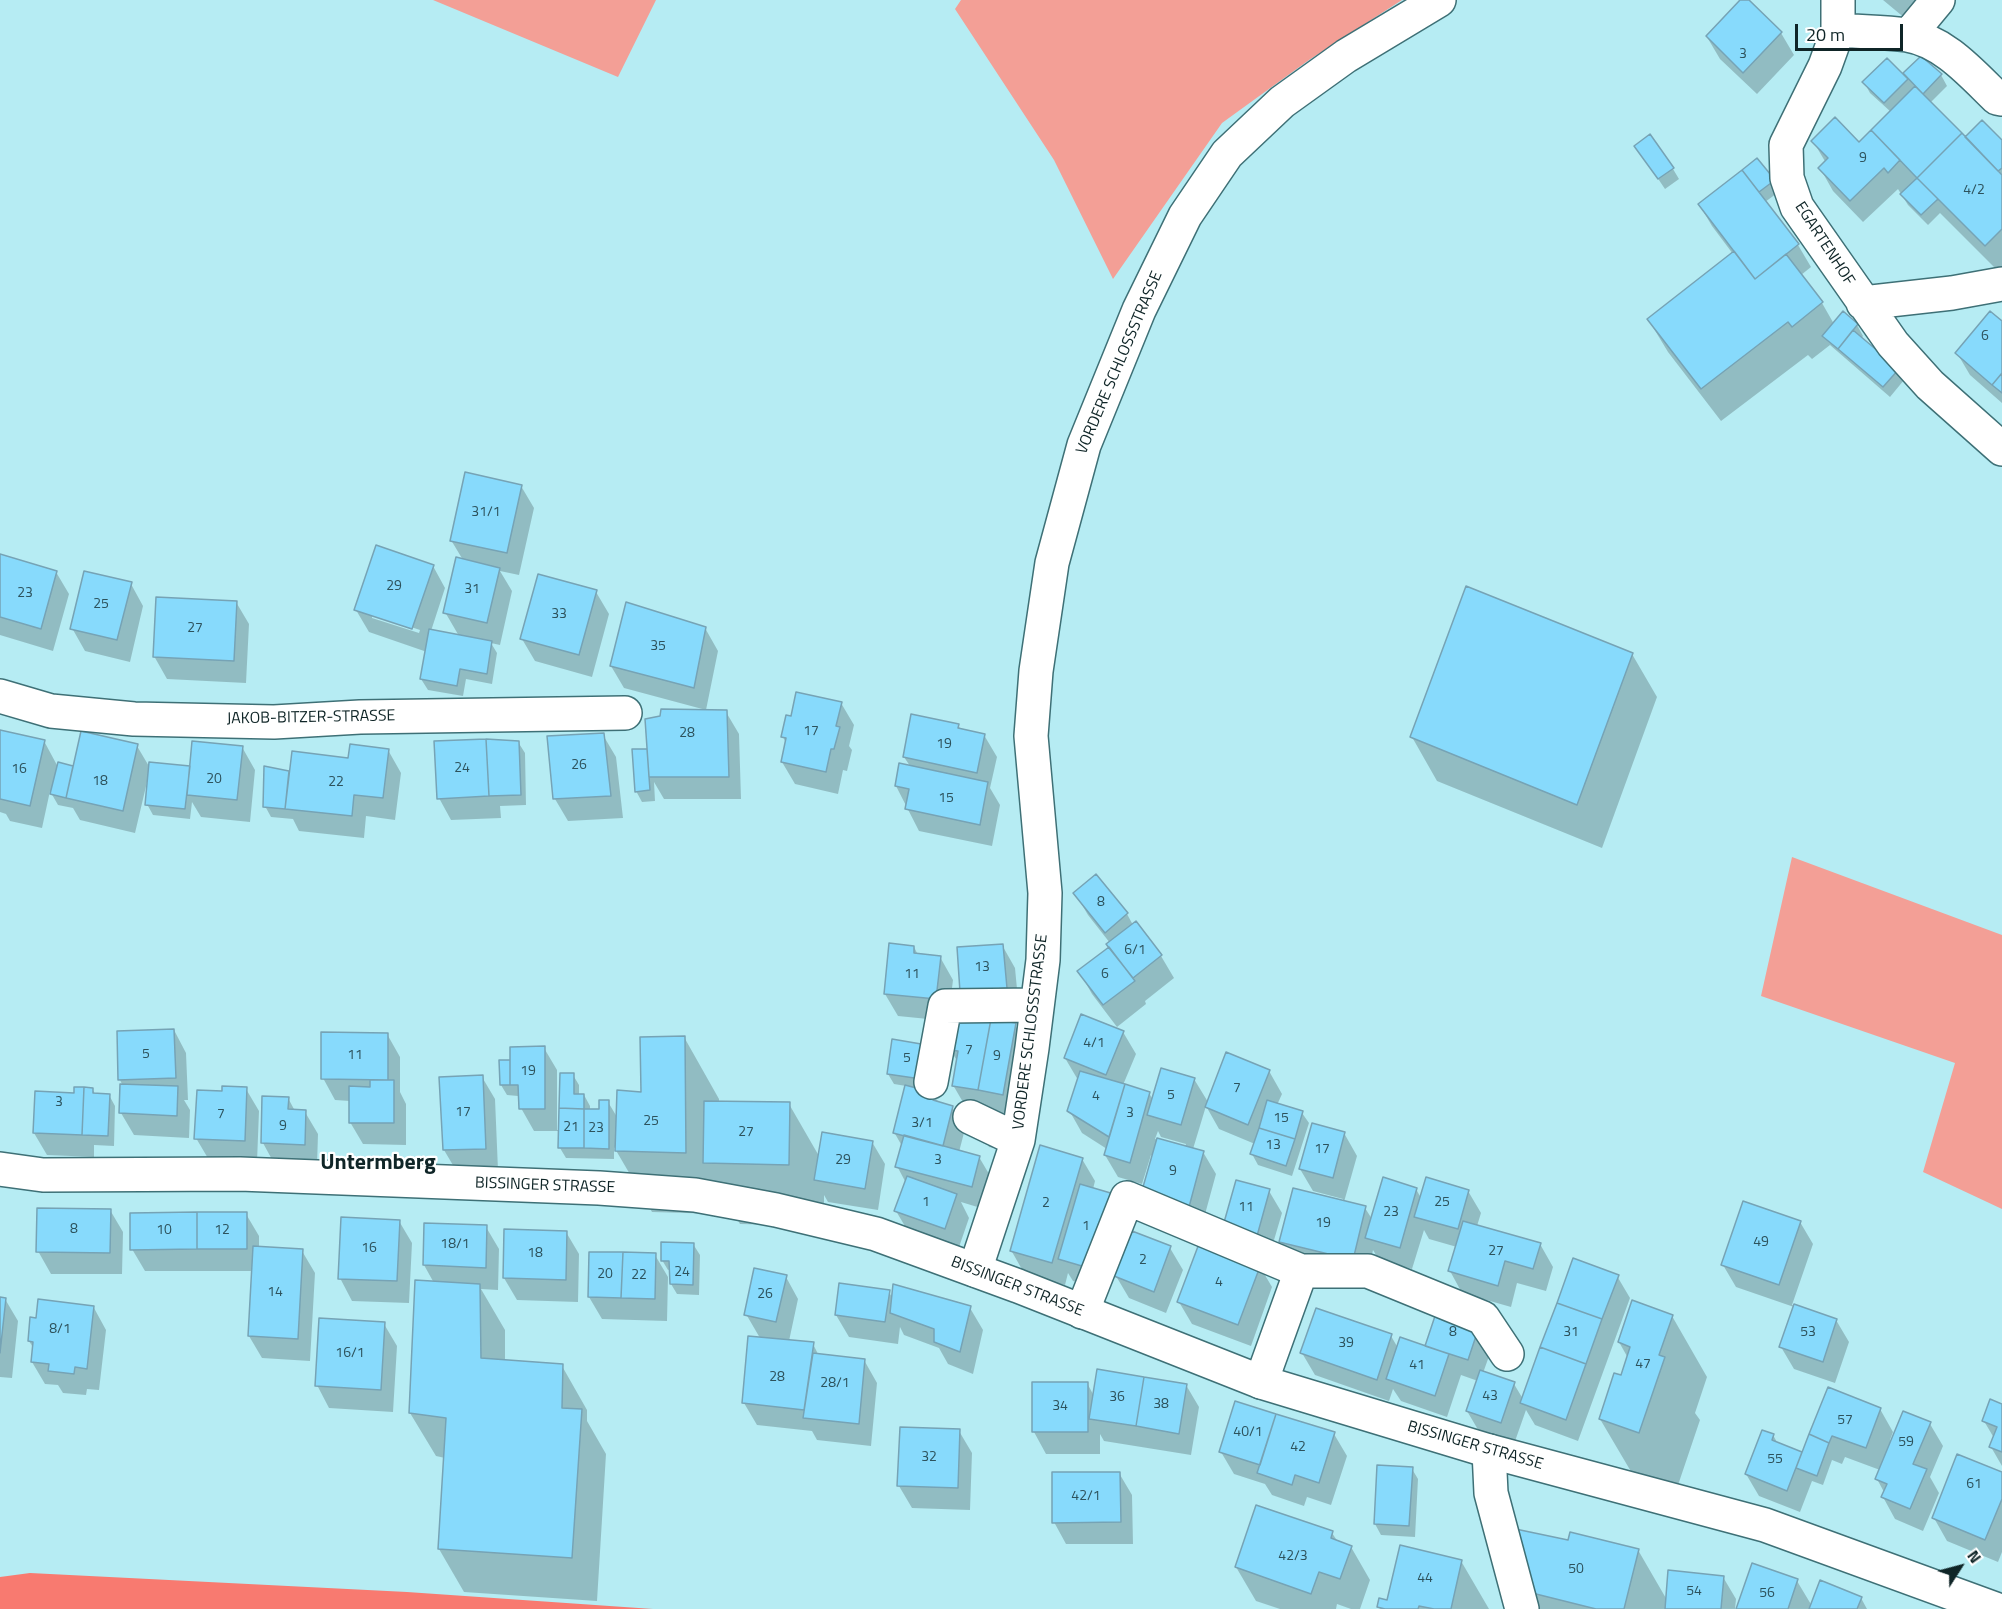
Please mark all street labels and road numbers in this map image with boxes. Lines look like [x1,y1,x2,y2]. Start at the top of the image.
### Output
street label: EGARTENHOF [1790,199,1858,289]
street label: VORDERE SCHLOSSSTRASSE [1073,269,1167,457]
street label: JAKOB-BITZER-STRASSE [226,707,396,729]
street label: VORDERE SCHLOSSSTRASSE [1009,933,1053,1131]
street label: BISSINGER STRASSE [474,1174,616,1198]
street label: BISSINGER STRASSE [948,1253,1086,1321]
street label: BISSINGER STRASSE [1405,1417,1545,1475]

